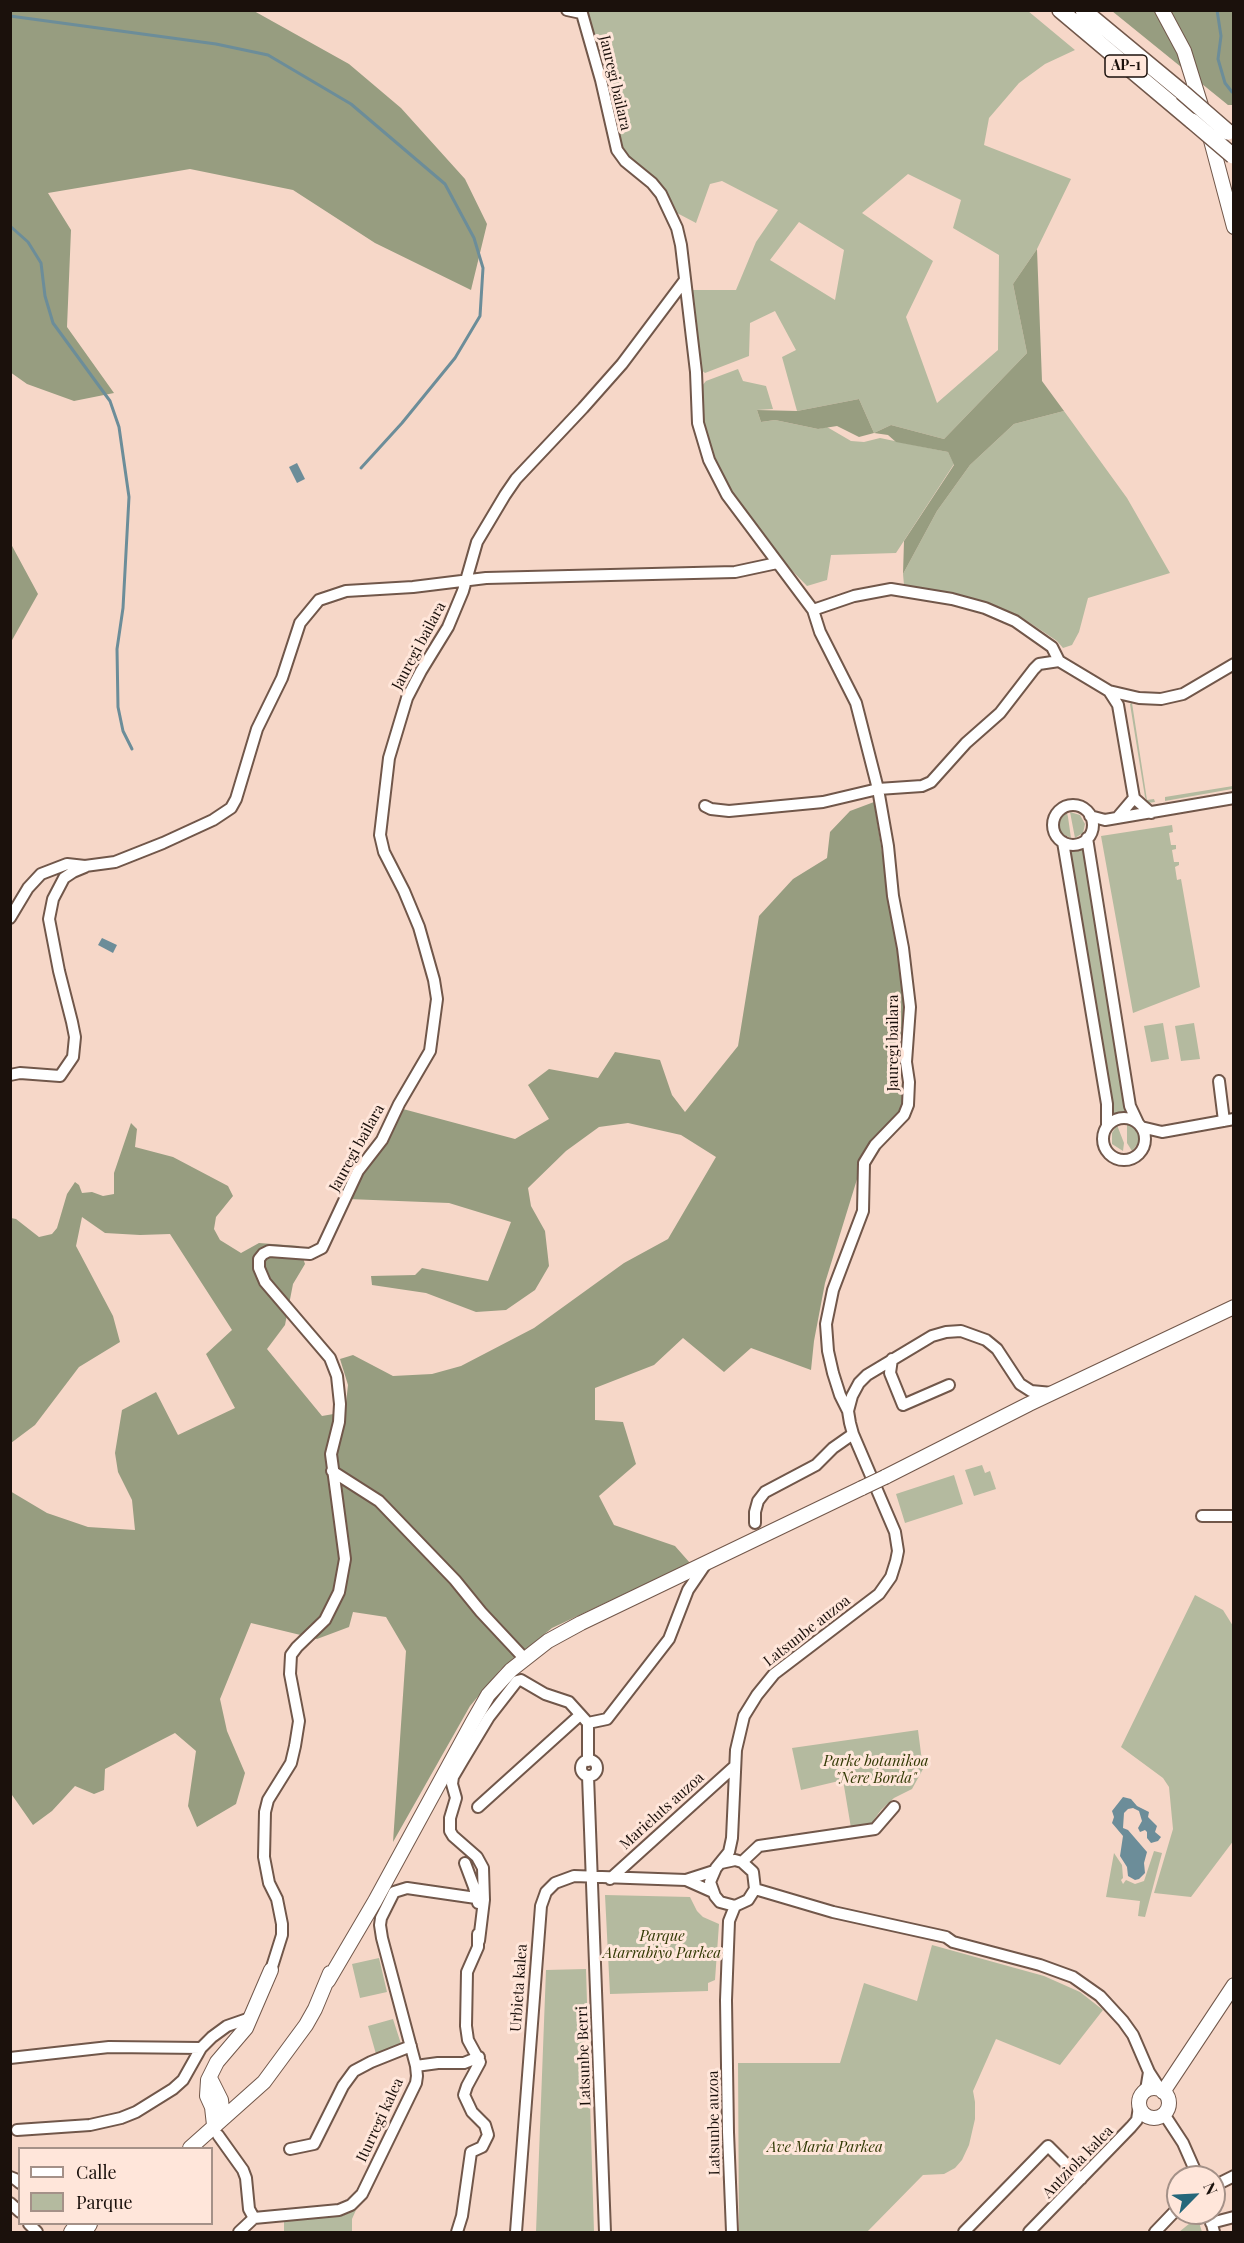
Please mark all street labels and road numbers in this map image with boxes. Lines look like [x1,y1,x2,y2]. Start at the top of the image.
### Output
street label: Jauregi bailara [595,34,635,132]
road number: AP-1 [1105,55,1147,77]
street label: Jauregi bailara [388,599,450,693]
street label: Jauregi bailara [884,995,902,1091]
street label: Jauregi bailara [326,1101,388,1195]
street label: Latsunbe auzoa [760,1592,854,1670]
street label: Marieluts auzoa [616,1769,708,1853]
street label: Urbieta kalea [507,1943,531,2033]
street label: Latsunbe Berri [573,2006,595,2106]
street label: Latsunbe auzoa [704,2070,724,2176]
street label: Iturregi kalea [353,2075,407,2165]
street label: Antziola kalea [1039,2122,1117,2202]

